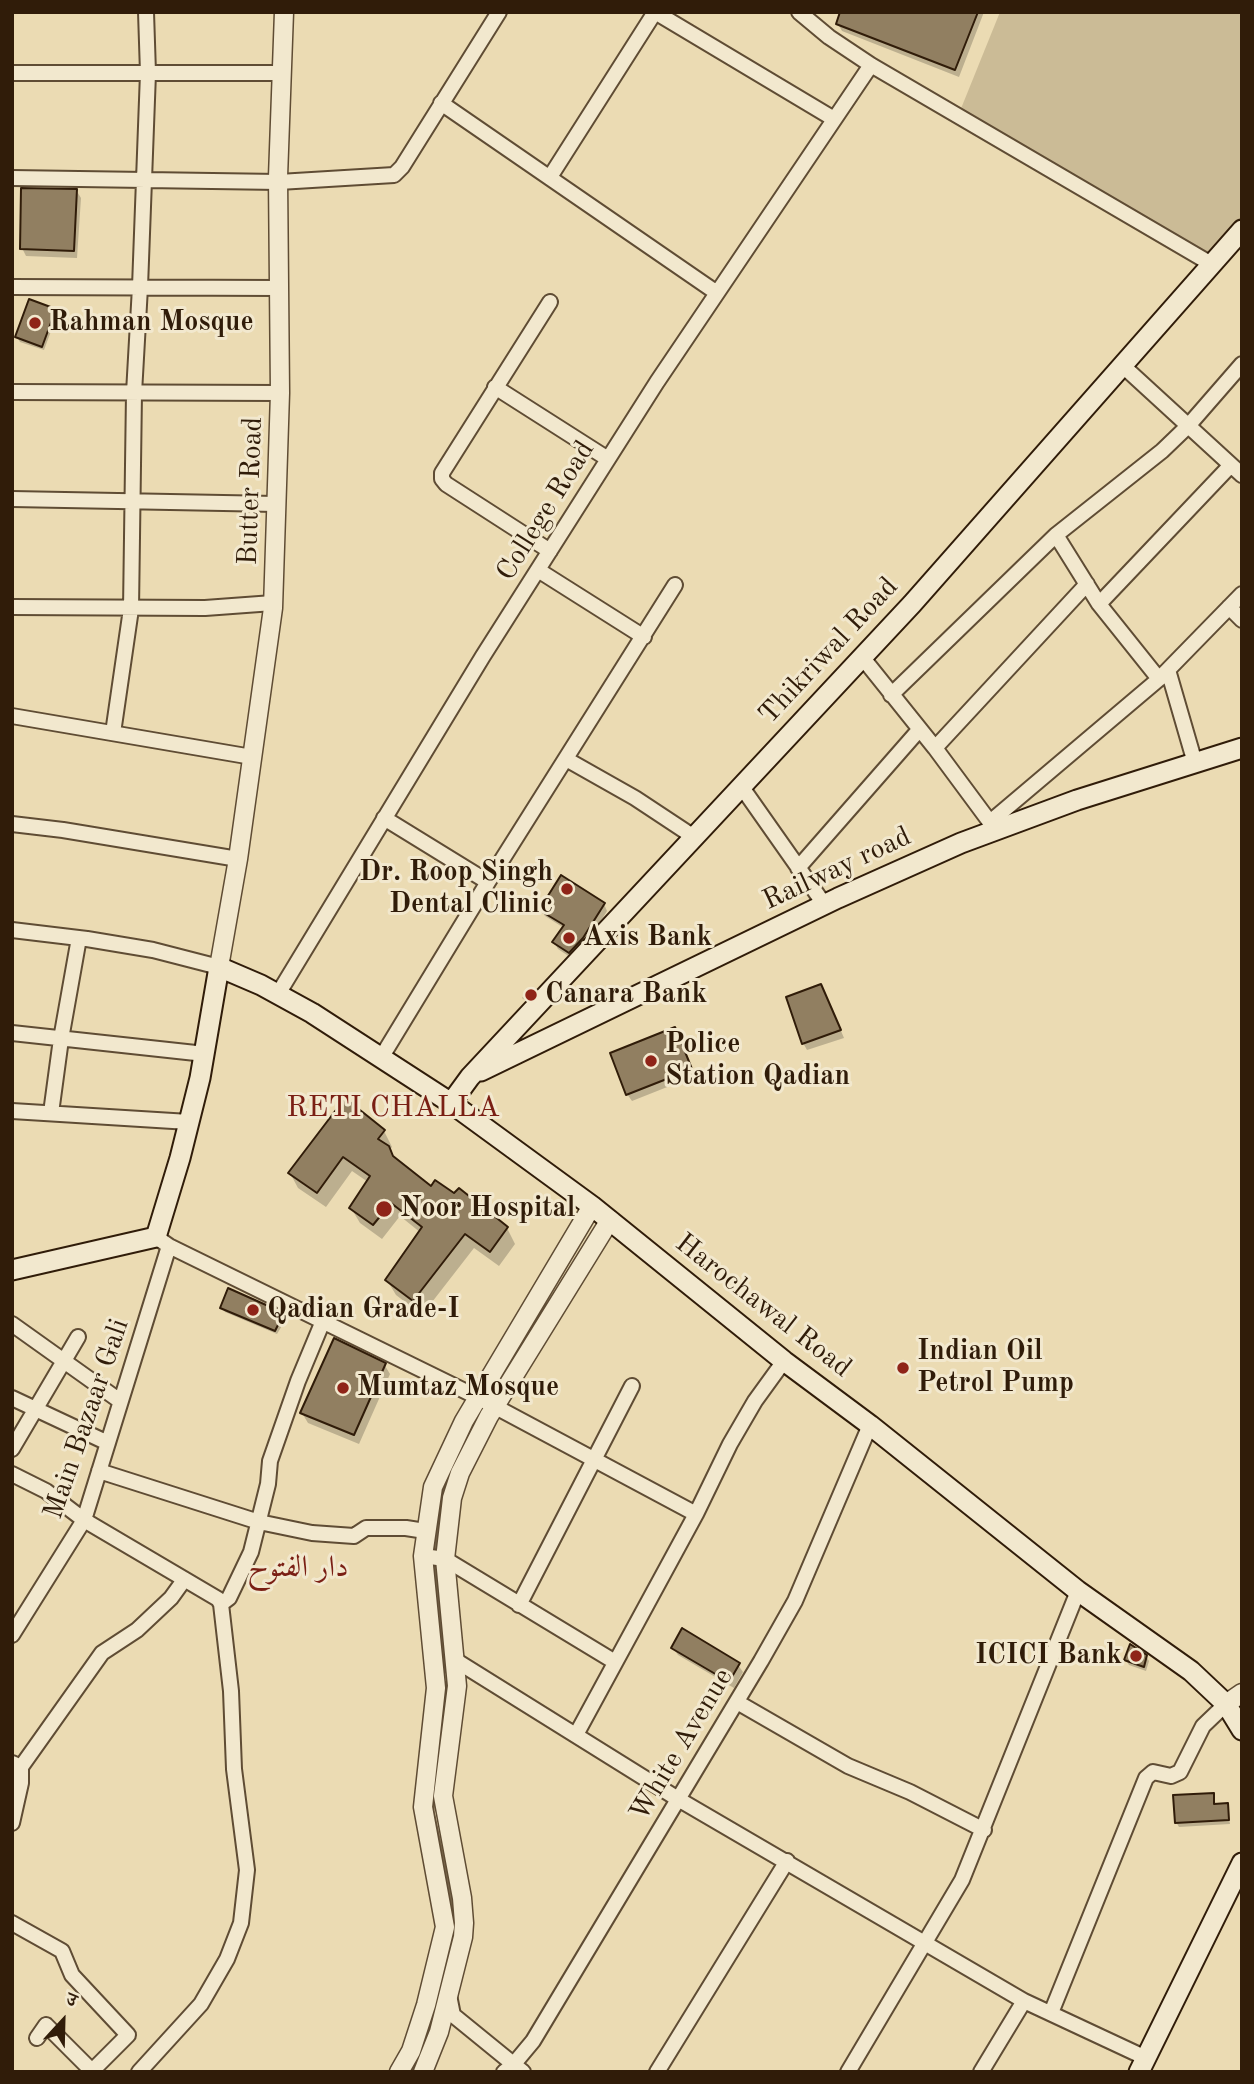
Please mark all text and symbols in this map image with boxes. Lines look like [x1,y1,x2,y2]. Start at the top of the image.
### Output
place label: Rahman Mosque [49,306,254,340]
marker: Rahman Mosque [27,315,43,331]
street label: Butter Road [232,416,270,566]
street label: College Road [490,435,602,587]
street label: Thikriwal Road [752,570,906,732]
street label: Railway road [758,820,916,918]
place label: Dr. Roop Singh Dental Clinic [359,856,553,922]
marker: Dr. Roop Singh Dental Clinic [559,881,575,897]
place label: Axis Bank [583,921,712,955]
marker: Axis Bank [561,930,577,946]
place label: Canara Bank [545,978,707,1012]
marker: Canara Bank [523,987,539,1003]
place label: Police Station Qadian [665,1028,850,1094]
marker: Police Station Qadian [643,1053,659,1069]
district label: RETI CHALLA [277,1090,509,1126]
place label: Noor Hospital [400,1192,575,1226]
marker: Noor Hospital [374,1199,394,1219]
street label: Harochawal Road [668,1227,858,1385]
place label: Qadian Grade-I [267,1293,460,1327]
marker: Qadian Grade-I [245,1302,261,1318]
street label: Main Bazaar Gali [37,1315,137,1523]
place label: Indian Oil Petrol Pump [917,1335,1074,1401]
marker: Indian Oil Petrol Pump [895,1360,911,1376]
place label: Mumtaz Mosque [357,1371,559,1405]
marker: Mumtaz Mosque [335,1380,351,1396]
district label: دار الفتوح [248,1550,348,1586]
place label: ICICI Bank [975,1639,1122,1673]
marker: ICICI Bank [1128,1648,1144,1664]
street label: White Avenue [623,1663,741,1827]
north arrow [28,1986,98,2056]
text: उ [63,1990,79,2012]

